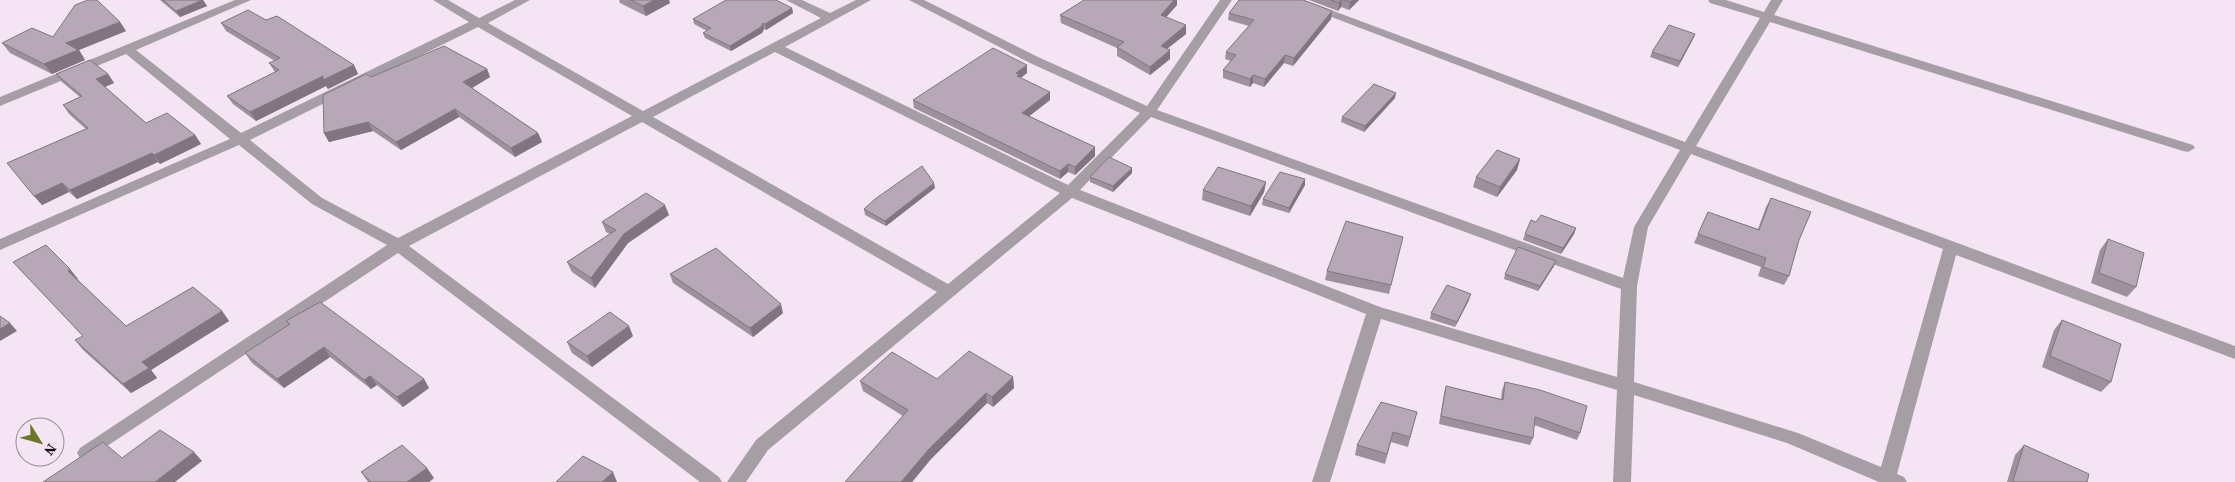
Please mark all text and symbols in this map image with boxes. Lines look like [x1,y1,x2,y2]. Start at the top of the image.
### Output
north arrow [15,417,65,467]
text: N [39,440,61,460]

